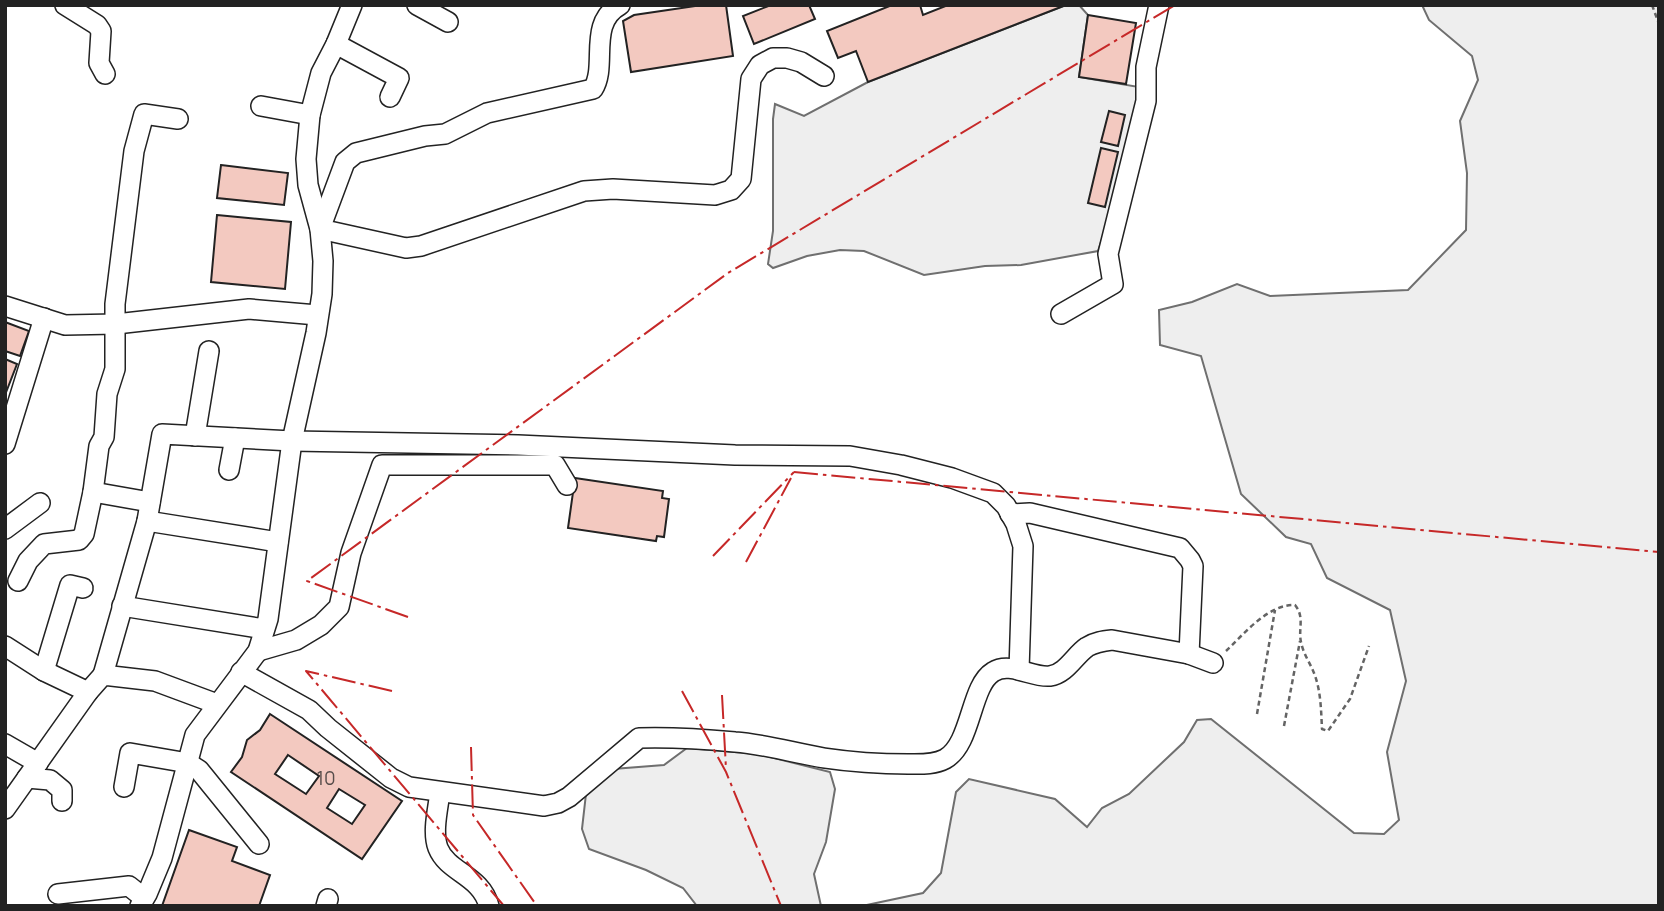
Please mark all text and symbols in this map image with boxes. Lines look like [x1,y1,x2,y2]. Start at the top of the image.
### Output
house number: 10 [316,765,336,791]

